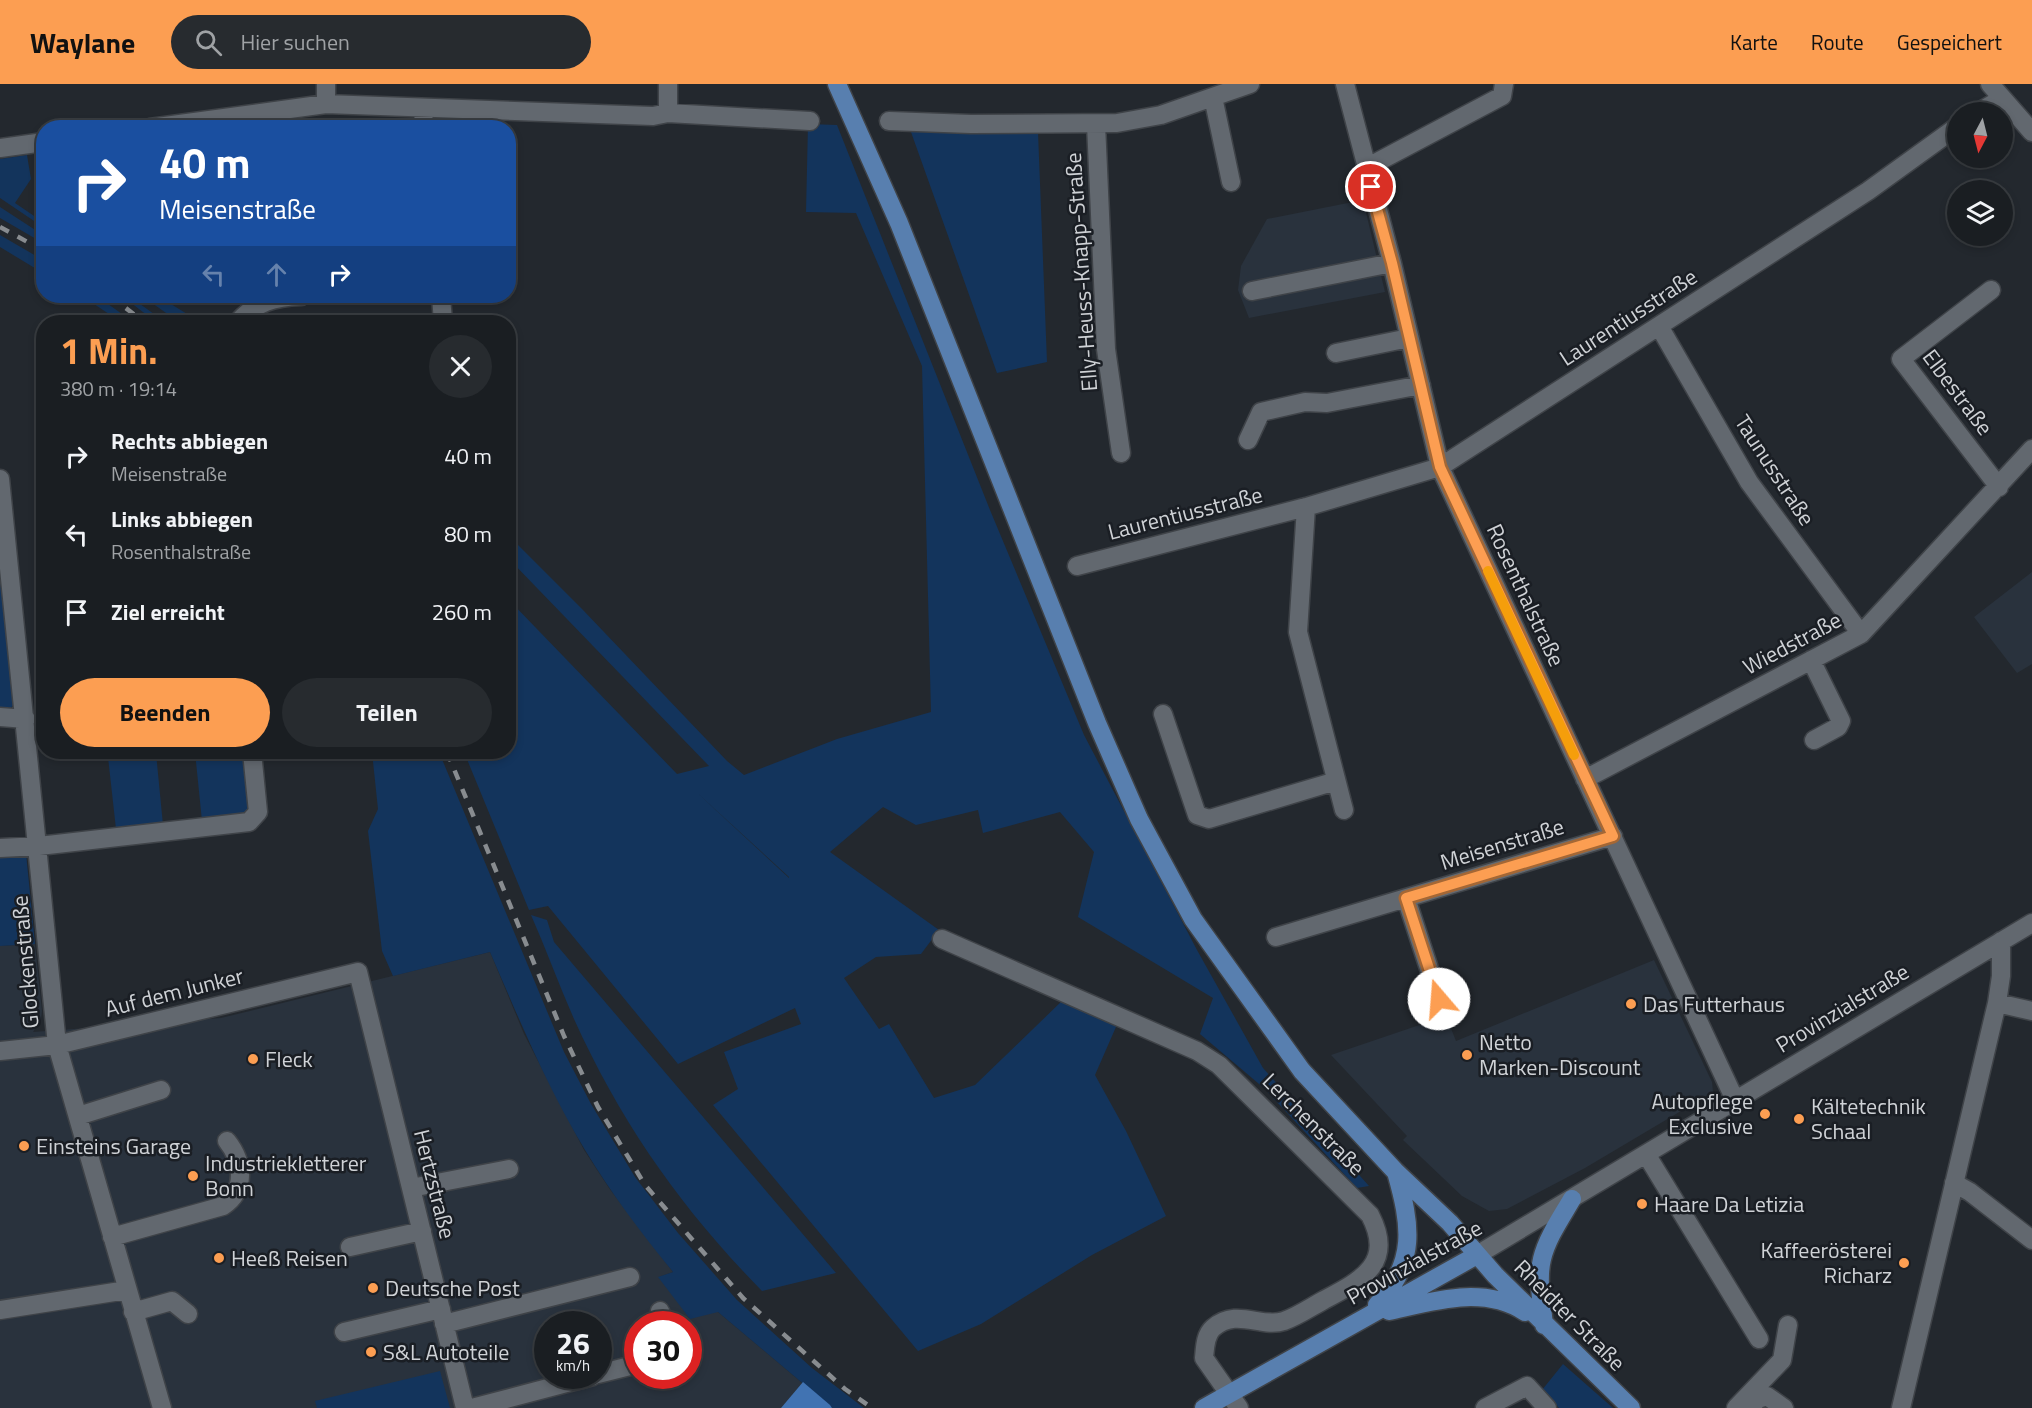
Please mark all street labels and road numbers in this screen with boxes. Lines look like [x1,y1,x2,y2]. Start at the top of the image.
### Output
street label: Elly-Heuss-Knapp-Straße [1056,152,1106,392]
street label: Laurentiusstraße [1552,260,1704,374]
street label: Elbestraße [1914,342,2002,442]
street label: Taunusstraße [1726,408,1824,532]
street label: Laurentiusstraße [1104,477,1266,549]
street label: Rosenthalstraße [1478,518,1574,672]
street label: Wiedstraße [1737,603,1847,683]
street label: Meisenstraße [1436,809,1568,879]
street label: Glockenstraße [2,894,48,1030]
street label: Provinzialstraße [1769,955,1915,1061]
street label: Auf dem Junker [101,958,247,1026]
street label: Lerchenstraße [1255,1065,1373,1183]
street label: Hertzstraße [405,1126,465,1242]
street label: Provinzialstraße [1340,1211,1488,1313]
street label: Rheidter Straße [1506,1251,1634,1379]

